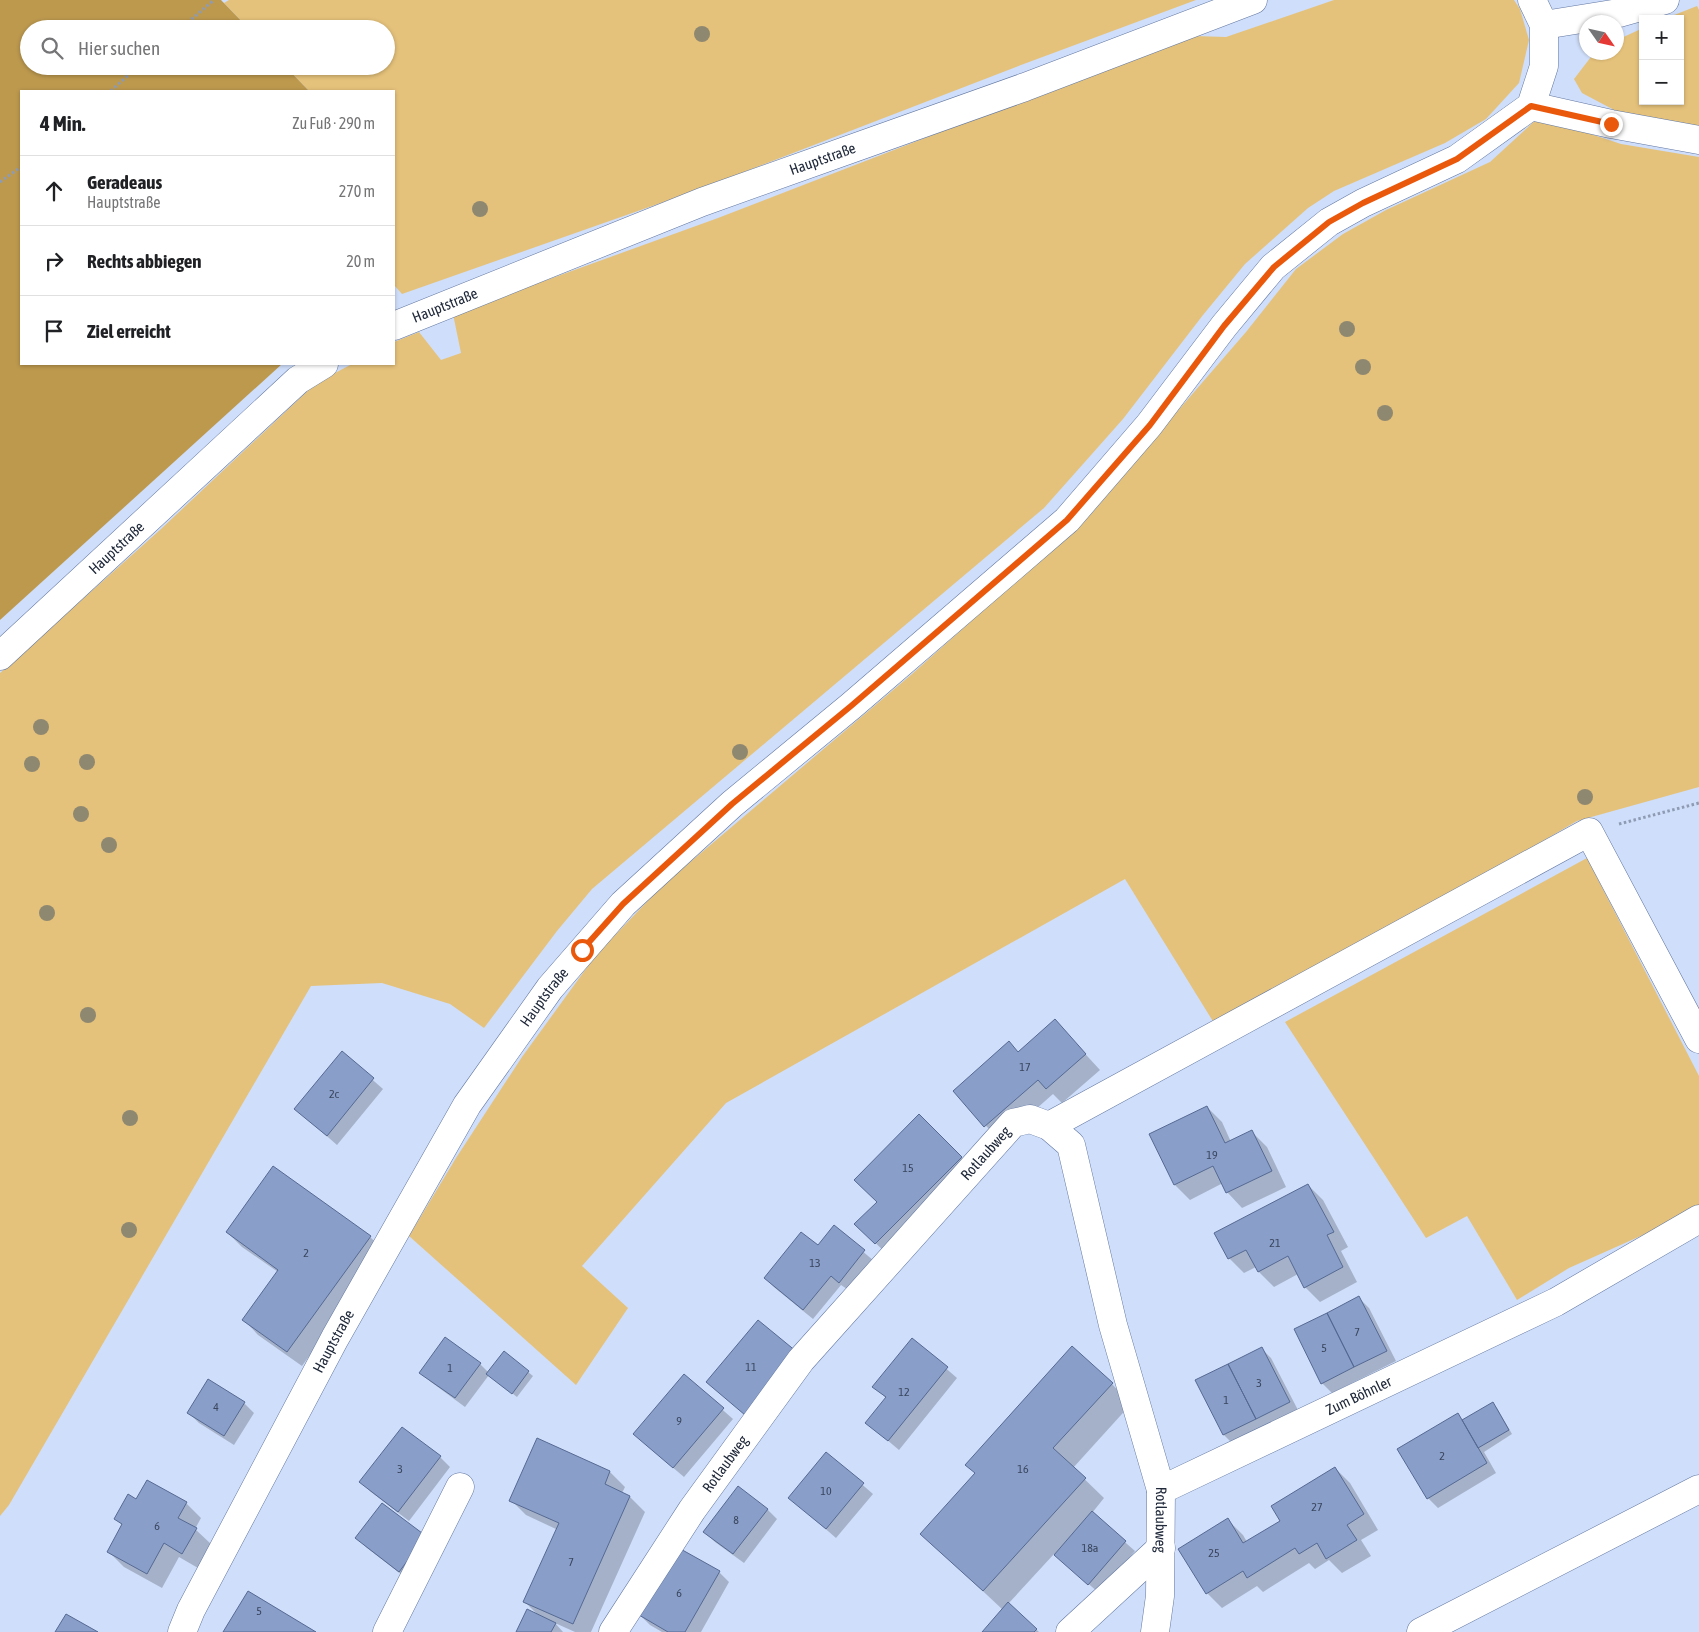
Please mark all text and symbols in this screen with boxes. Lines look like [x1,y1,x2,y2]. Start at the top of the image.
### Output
north arrow [1579,15,1624,60]
map controls [1639,15,1684,105]
button: + [1639,15,1684,60]
search box [20,20,395,75]
icon: search [38,34,66,62]
text: Hier suchen [78,37,160,59]
button: − [1639,60,1684,105]
text: 4 Min. [40,111,86,135]
route end [1600,113,1623,136]
text: Zu Fuß · 290 m [292,114,375,132]
street label: Hauptstraße [787,139,858,178]
text: Geradeaus [87,171,162,193]
icon: ahead [40,177,68,205]
text: 270 m [339,182,375,200]
text: Hauptstraße [87,193,161,211]
icon: right [40,247,68,275]
text: Rechts abbiegen [87,250,202,272]
text: 20 m [346,252,375,270]
street label: Hauptstraße [410,284,480,326]
icon: arrive [40,317,68,345]
text: Ziel erreicht [87,320,171,342]
street label: Hauptstraße [85,518,148,577]
route start [571,939,594,962]
street label: Hauptstraße [516,964,572,1030]
house number: 17 [1019,1060,1031,1074]
house number: 2c [329,1087,340,1101]
street label: Rotlaubweg [957,1122,1014,1183]
house number: 19 [1206,1148,1218,1162]
house number: 15 [902,1161,914,1175]
house number: 21 [1269,1236,1281,1250]
house number: 2 [303,1246,309,1260]
house number: 13 [809,1256,821,1270]
street label: Hauptstraße [309,1306,357,1375]
house number: 7 [1354,1325,1360,1339]
house number: 5 [1321,1341,1327,1355]
house number: 11 [745,1360,757,1374]
house number: 1 [447,1361,453,1375]
street label: Zum Böhnler [1323,1372,1395,1418]
house number: 3 [1256,1376,1262,1390]
house number: 12 [898,1385,910,1399]
house number: 1 [1223,1393,1229,1407]
house number: 4 [213,1400,219,1414]
house number: 9 [676,1414,682,1428]
street label: Rotlaubweg [699,1432,752,1496]
house number: 2 [1439,1449,1445,1463]
house number: 3 [397,1462,403,1476]
house number: 16 [1017,1462,1029,1476]
house number: 10 [820,1484,832,1498]
street label: Rotlaubweg [1152,1487,1170,1554]
house number: 27 [1311,1500,1323,1514]
house number: 8 [733,1513,739,1527]
house number: 6 [154,1519,160,1533]
house number: 18a [1082,1541,1098,1555]
house number: 25 [1208,1546,1220,1560]
house number: 7 [568,1555,574,1569]
house number: 6 [676,1586,682,1600]
house number: 5 [256,1604,262,1618]

